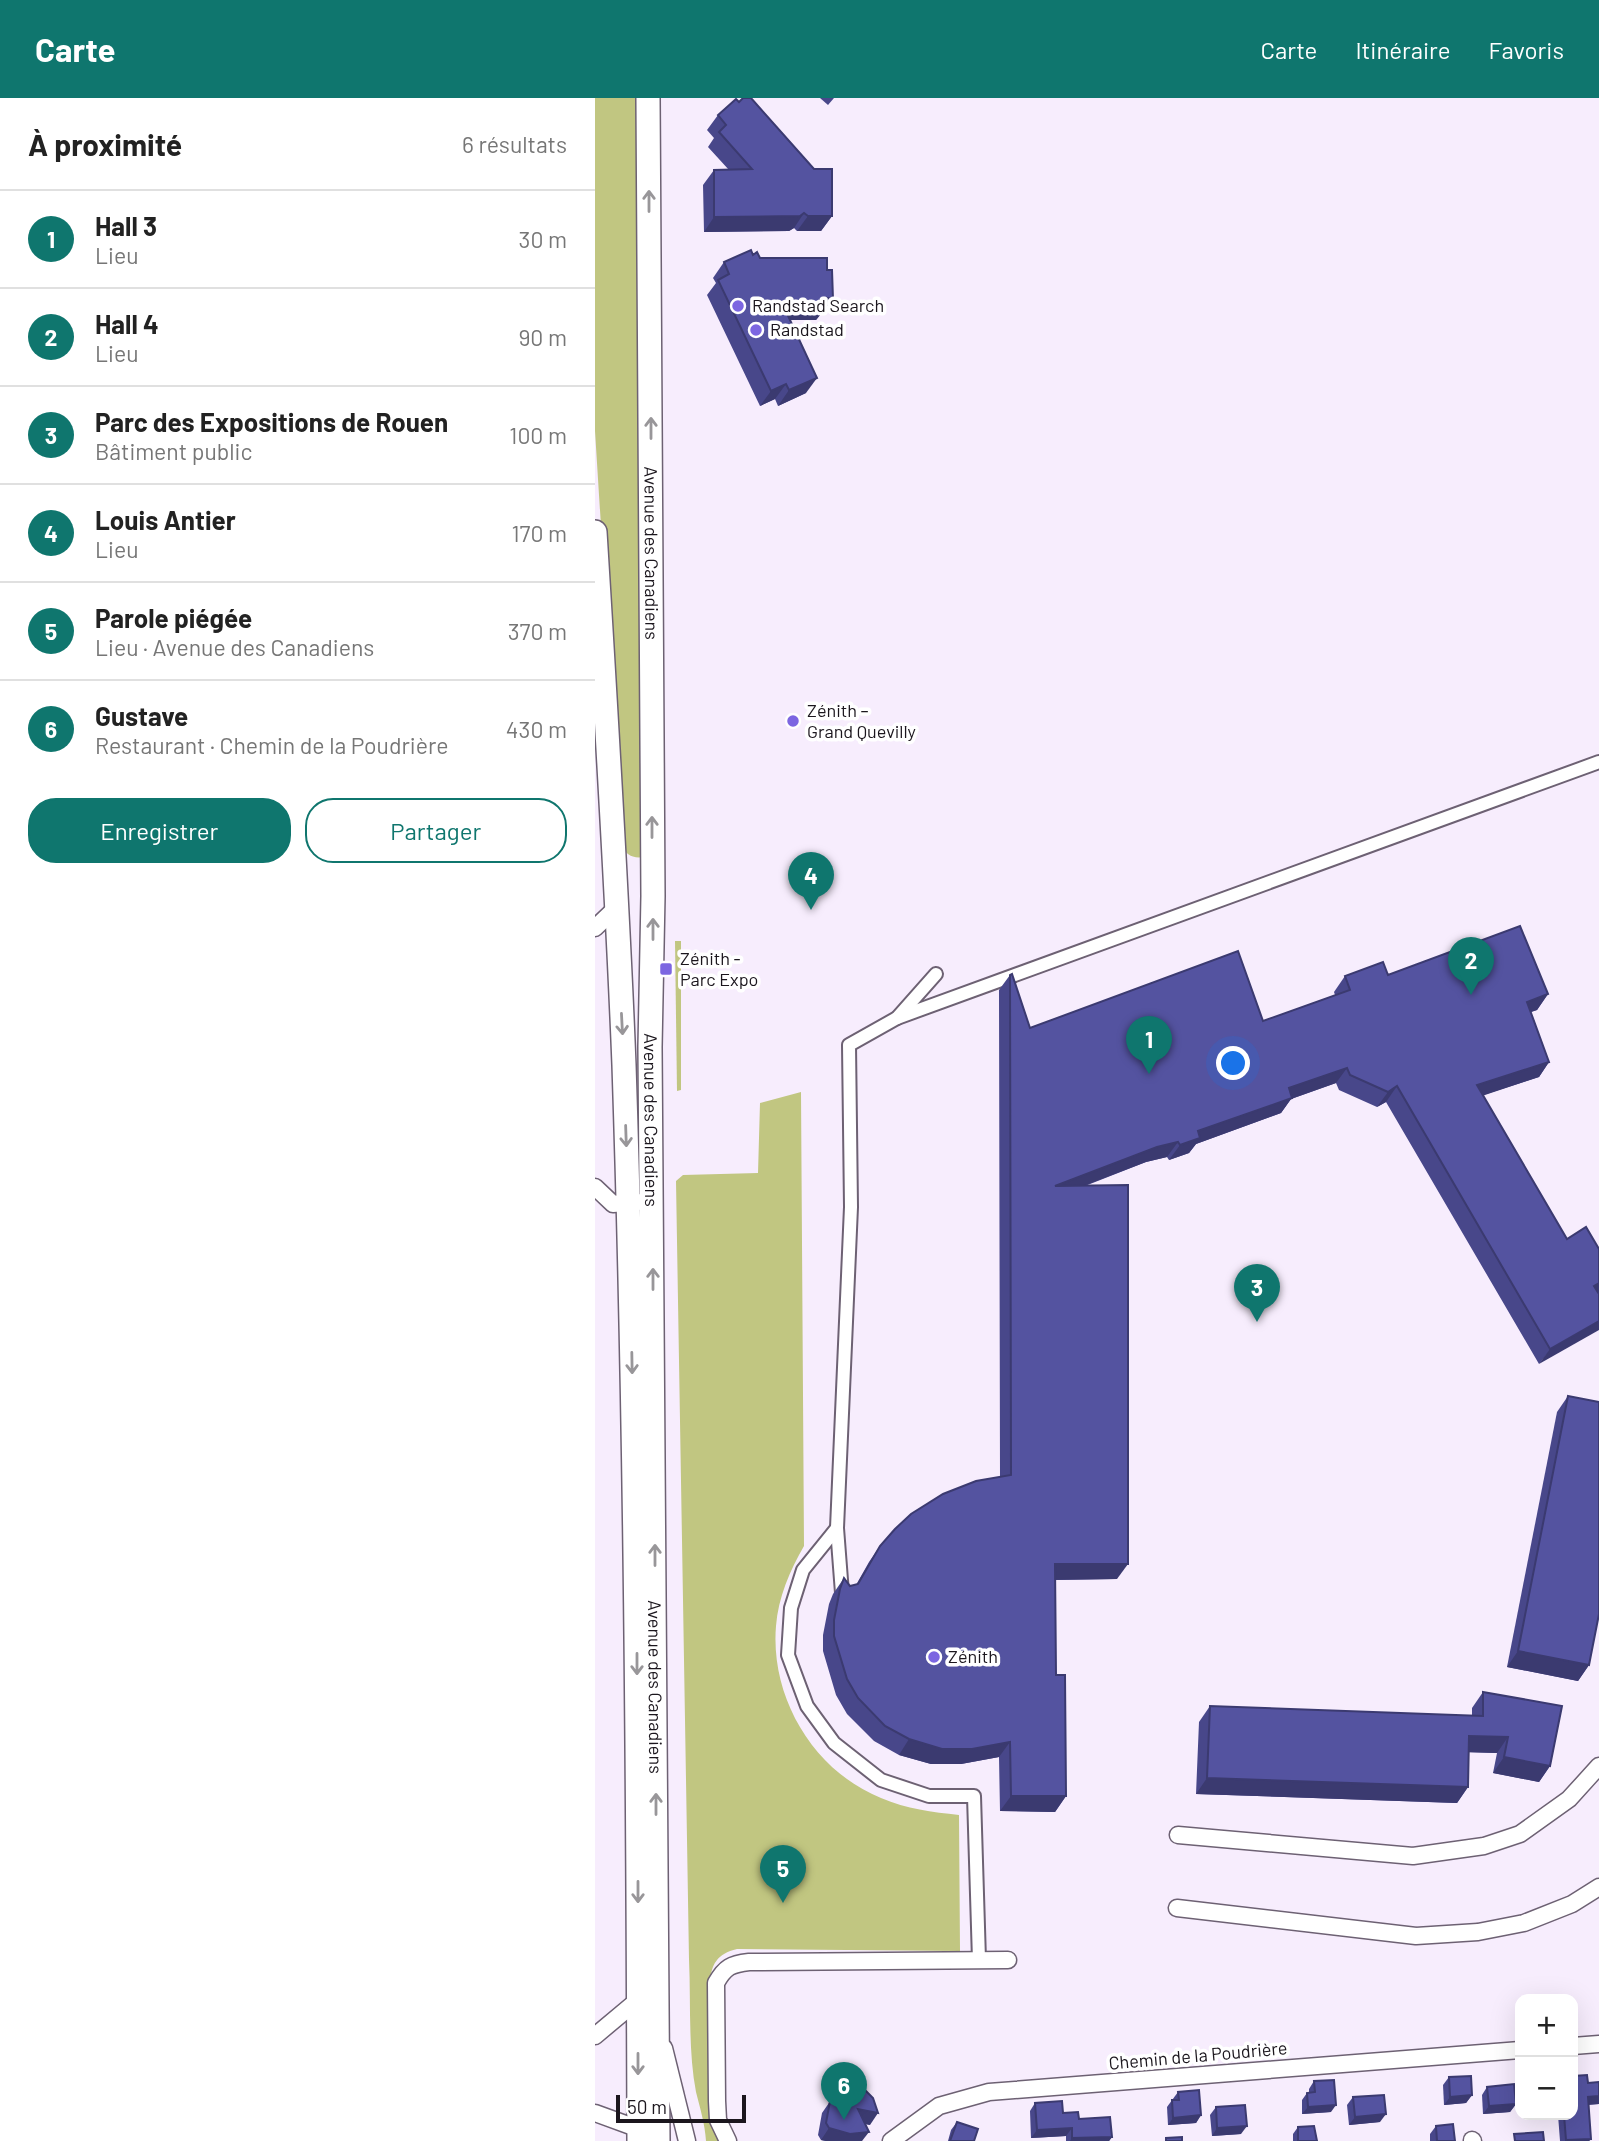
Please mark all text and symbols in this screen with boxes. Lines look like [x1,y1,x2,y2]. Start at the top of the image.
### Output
text: Carte [35,29,116,69]
text: Carte [1261,35,1317,64]
text: Itinéraire [1355,35,1451,64]
text: Favoris [1489,35,1564,64]
text: À proximité [28,126,182,162]
text: 6 résultats [462,130,567,158]
one-way arrow [642,190,656,213]
text: Hall 3 [95,210,157,241]
text: 1 [47,225,55,253]
text: 30 m [519,225,567,253]
text: Lieu [95,241,139,269]
place label: Randstad Search [752,294,884,316]
marker: Randstad Search [730,298,746,314]
text: Hall 4 [95,308,159,339]
place label: Randstad [770,318,844,340]
marker: Randstad [748,322,764,338]
text: 2 [45,323,57,351]
text: 90 m [518,323,567,351]
text: Lieu [95,339,139,367]
text: Parc des Expositions de Rouen [95,406,448,437]
one-way arrow [644,417,657,440]
text: 3 [45,421,57,449]
text: 100 m [509,421,567,449]
text: Bâtiment public [95,437,252,465]
street label: Avenue des Canadiens [640,466,663,640]
text: Louis Antier [95,504,236,535]
text: 4 [44,519,58,547]
text: 170 m [511,519,567,547]
text: Lieu [95,535,139,563]
text: Parole piégée [95,602,252,633]
text: 5 [45,617,57,645]
text: 370 m [508,617,567,645]
text: Lieu · Avenue des Canadiens [95,633,374,661]
place label: Zénith – Grand Quevilly [807,699,916,742]
text: Gustave [95,700,188,731]
marker: Zénith – Grand Quevilly [785,713,801,729]
text: 6 [45,715,57,743]
text: 430 m [506,715,567,743]
text: Restaurant · Chemin de la Poudrière [95,731,448,759]
button: Enregistrer [28,798,291,863]
button: Partager [305,798,567,863]
one-way arrow [645,816,659,839]
pin: 4 [788,852,834,910]
one-way arrow [646,918,659,941]
pin: 2 [1448,937,1494,995]
place label: Zénith - Parc Expo [680,947,758,990]
marker: Zénith - Parc Expo [658,961,674,977]
one-way arrow [615,1013,628,1036]
pin: 1 [1126,1016,1172,1074]
street label: Avenue des Canadiens [640,1033,663,1207]
your location [1216,1046,1250,1080]
one-way arrow [619,1124,632,1147]
pin: 3 [1234,1264,1280,1322]
one-way arrow [646,1268,660,1291]
one-way arrow [625,1351,639,1374]
one-way arrow [648,1544,662,1567]
street label: Avenue des Canadiens [644,1600,667,1774]
place label: Zénith [948,1645,998,1667]
marker: Zénith [926,1649,942,1665]
one-way arrow [630,1652,644,1675]
one-way arrow [649,1793,663,1816]
pin: 5 [760,1845,806,1903]
one-way arrow [631,1880,645,1903]
map controls [1515,1994,1578,2120]
button: + [1515,1994,1578,2057]
street label: Chemin de la Poudrière [1108,2036,1288,2074]
one-way arrow [632,2052,645,2075]
button: − [1515,2057,1578,2120]
pin: 6 [821,2062,867,2120]
scale bar [616,2092,745,2124]
text: 50 m [627,2095,667,2118]

